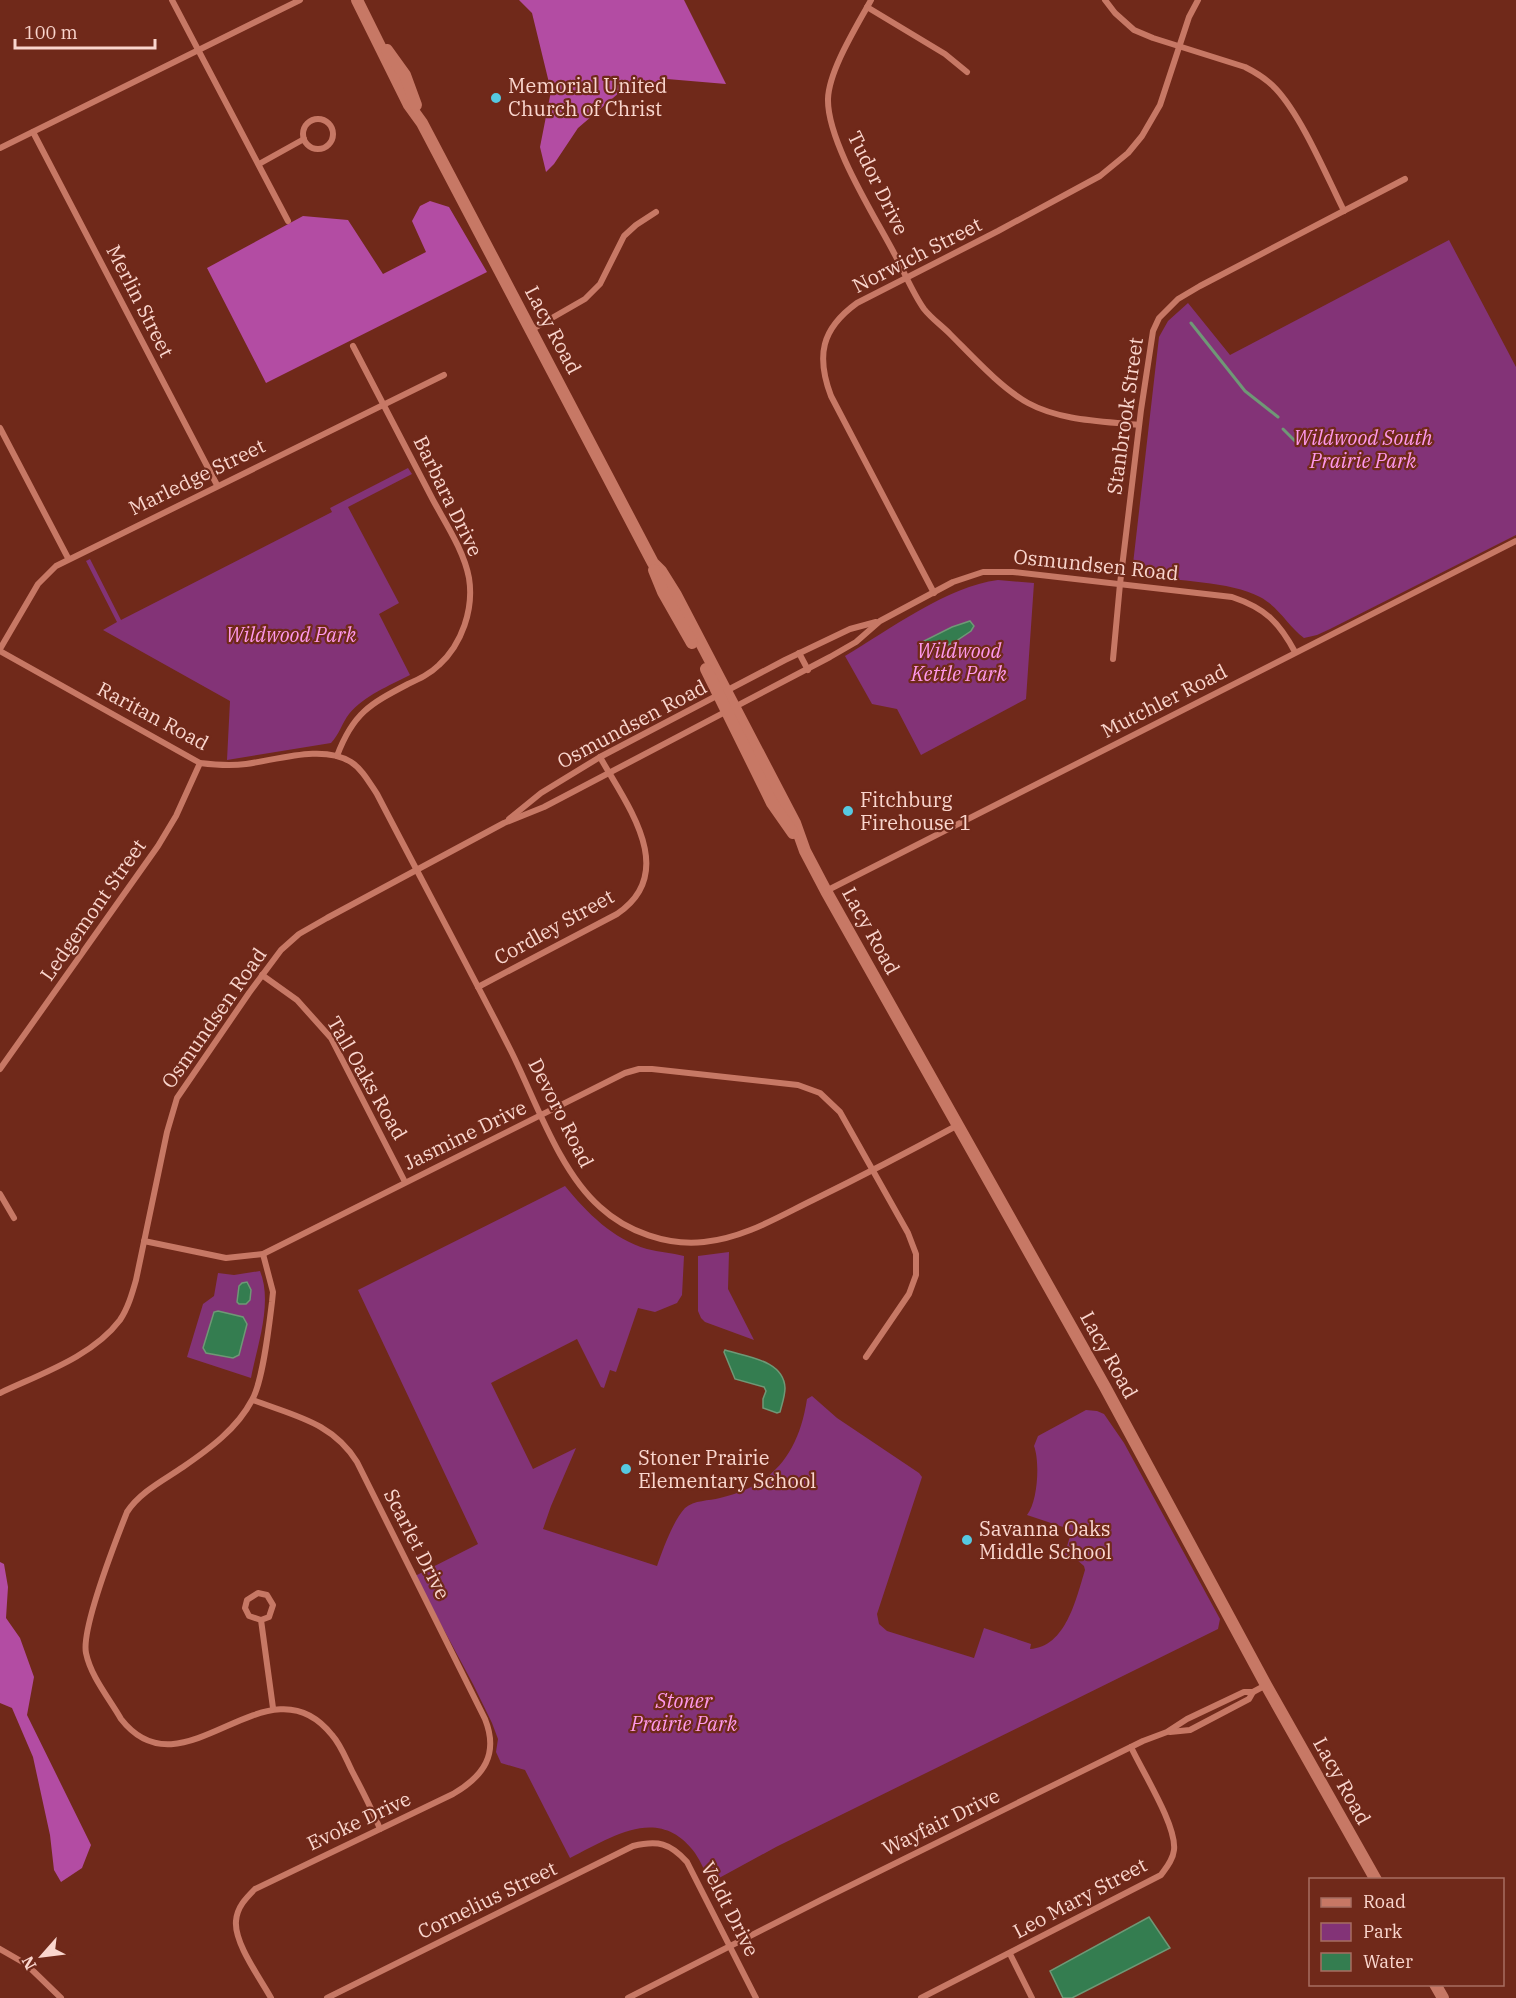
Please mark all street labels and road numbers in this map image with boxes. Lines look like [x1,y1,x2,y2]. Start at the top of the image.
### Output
street label: Tudor Drive [842,126,915,239]
street label: Norwich Street [848,210,986,299]
street label: Merlin Street [101,240,180,362]
street label: Lacy Road [519,281,588,379]
street label: Stanbrook Street [1100,336,1149,496]
street label: Barbara Drive [408,431,489,561]
street label: Marledge Street [124,432,269,521]
street label: Osmundsen Road [1012,542,1180,587]
street label: Mutchler Road [1096,657,1231,744]
street label: Osmundsen Road [552,673,711,774]
street label: Raritan Road [93,675,214,756]
street label: Ledgemont Street [34,833,152,986]
street label: Cordley Street [489,882,619,971]
street label: Lacy Road [836,882,907,979]
street label: Osmundsen Road [155,942,272,1093]
street label: Tall Oaks Road [321,1011,414,1145]
street label: Devoro Road [522,1054,601,1172]
street label: Jasmine Drive [399,1093,531,1176]
street label: Lacy Road [1074,1306,1145,1403]
street label: Scarlet Drive [378,1484,457,1604]
street label: Lacy Road [1307,1732,1378,1829]
street label: Wayfair Drive [877,1781,1004,1862]
street label: Evoke Drive [302,1785,415,1856]
street label: Leo Mary Street [1008,1851,1151,1944]
street label: Cornelius Street [413,1854,561,1945]
street label: Veldt Drive [695,1857,766,1961]

